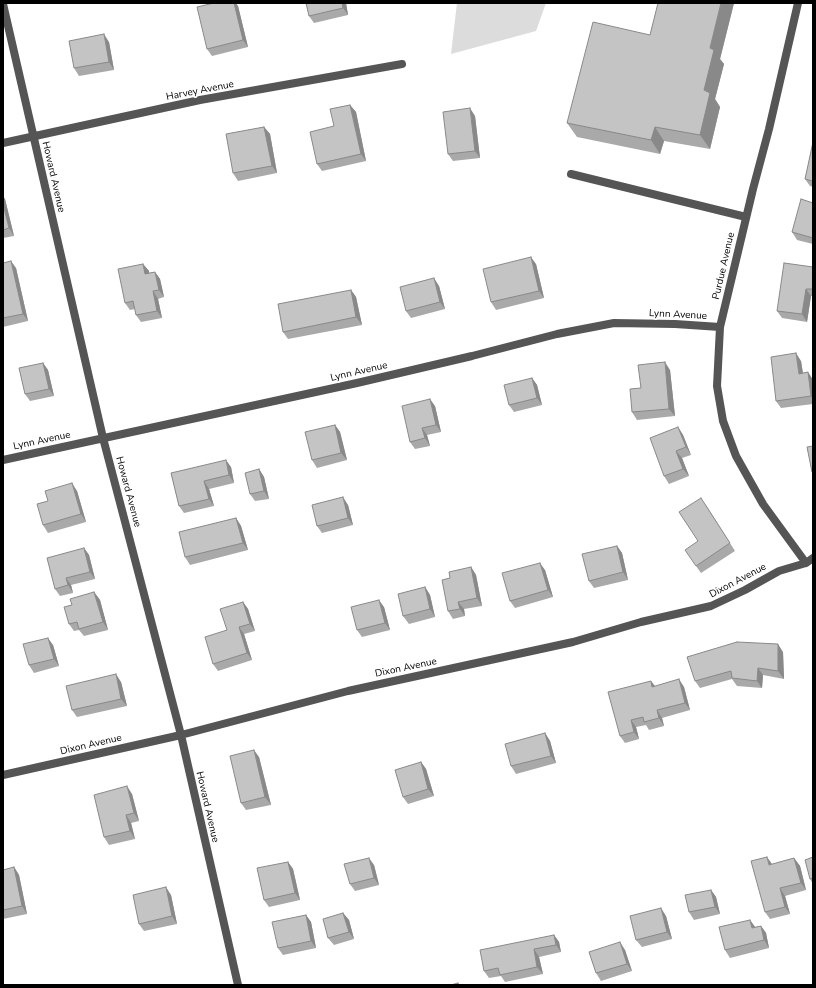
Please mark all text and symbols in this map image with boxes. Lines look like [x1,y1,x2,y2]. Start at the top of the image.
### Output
street label: Harvey Avenue [165,79,235,103]
street label: Howard Avenue [39,140,67,214]
street label: Purdue Avenue [710,231,738,301]
street label: Lynn Avenue [649,307,707,323]
street label: Lynn Avenue [329,360,389,384]
street label: Lynn Avenue [12,429,72,453]
street label: Howard Avenue [113,455,143,529]
street label: Dixon Avenue [707,561,769,601]
street label: Dixon Avenue [374,656,438,680]
street label: Dixon Avenue [59,732,123,758]
street label: Howard Avenue [193,770,221,844]

